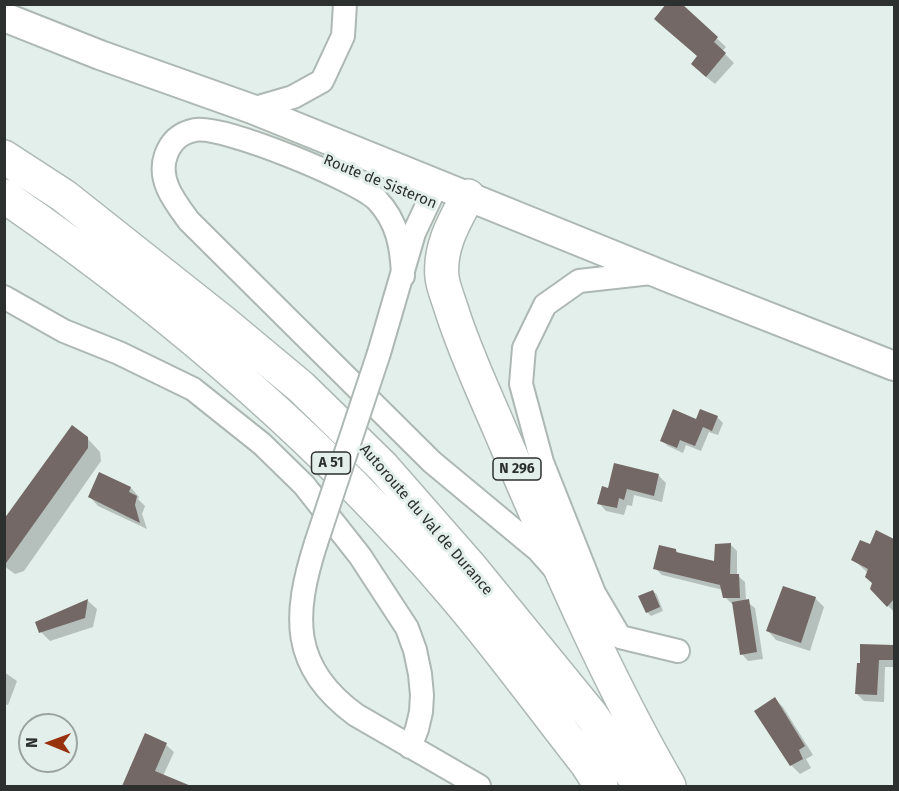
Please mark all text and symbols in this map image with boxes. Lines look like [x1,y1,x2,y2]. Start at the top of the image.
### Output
street label: Route de Sisteron [321,151,439,213]
street label: Autoroute du Val de Durance [356,441,496,599]
road number: A 51 [312,452,350,474]
road number: N 296 [493,458,541,480]
north arrow [18,713,78,773]
text: N [22,737,41,748]

